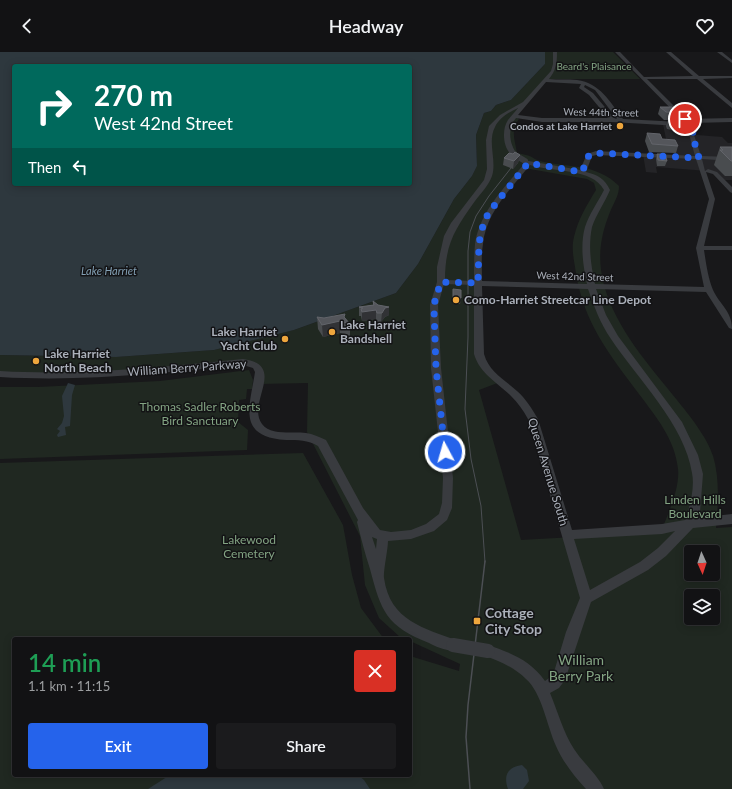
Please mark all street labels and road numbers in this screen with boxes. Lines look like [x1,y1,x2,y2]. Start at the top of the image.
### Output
street label: West 44th Street [563,105,639,119]
street label: West 42nd Street [536,269,614,283]
street label: William Berry Parkway [127,356,248,379]
street label: Queen Avenue South [525,416,572,528]

